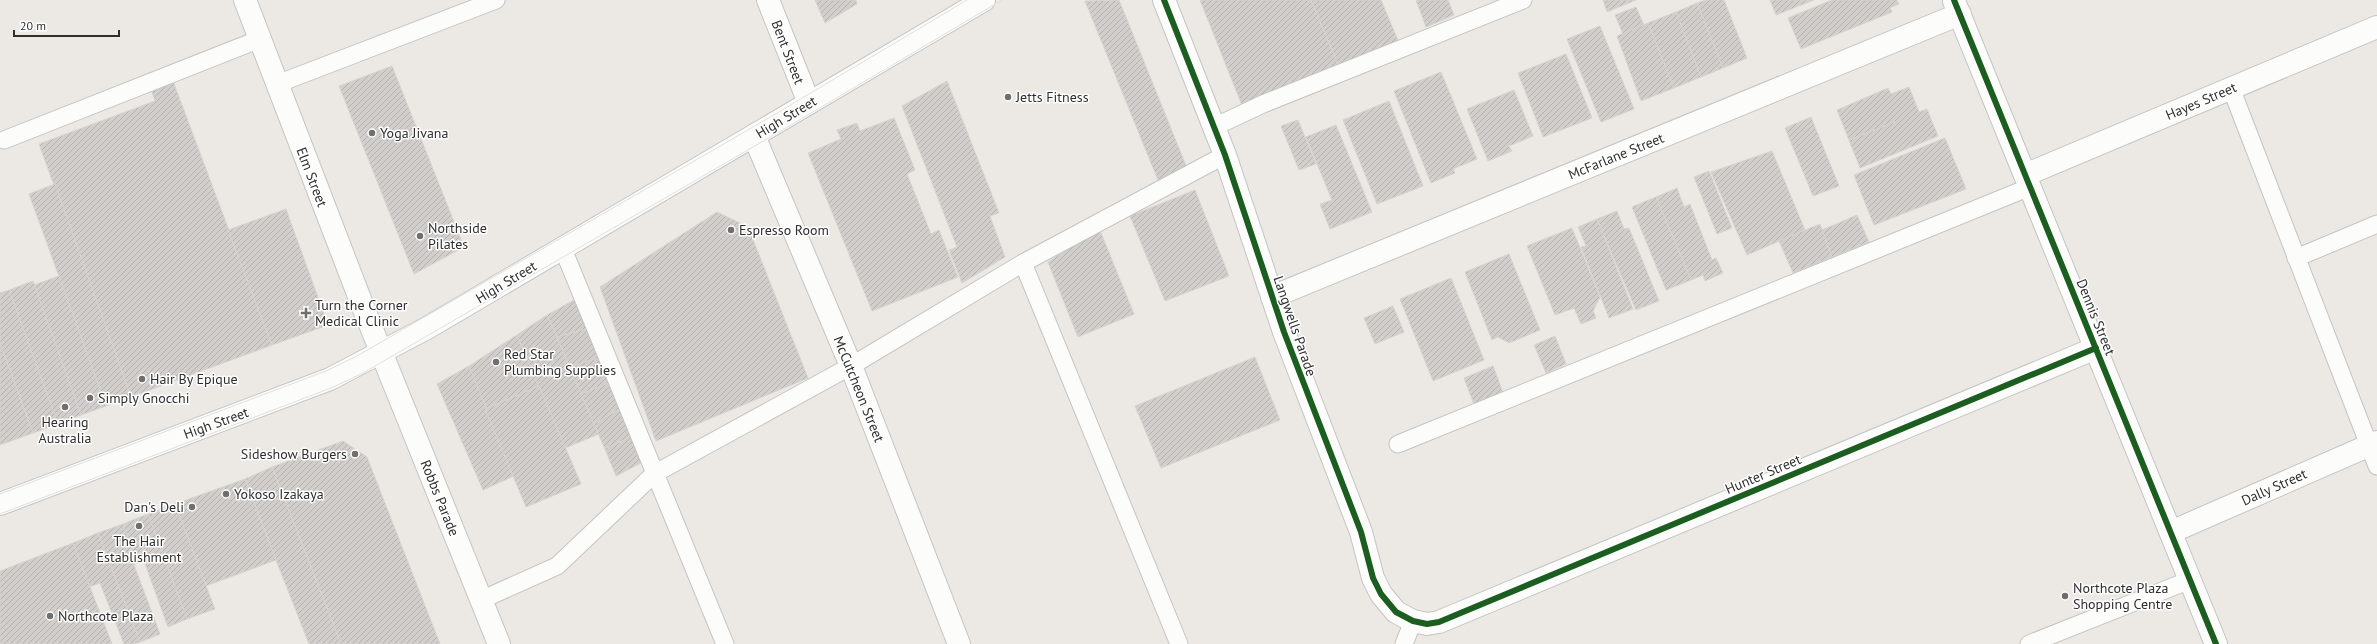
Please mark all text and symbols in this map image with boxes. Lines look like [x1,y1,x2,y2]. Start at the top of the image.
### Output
scale bar [14,12,119,38]
street label: Bent Street [768,17,809,87]
text: 20 m [20,18,46,33]
street label: Hayes Street [2163,78,2239,124]
place label: Jetts Fitness [1015,88,1089,106]
street label: High Street [752,92,820,142]
marker: Jetts Fitness [1003,92,1013,102]
place label: Yoga Jivana [380,124,449,142]
marker: Yoga Jivana [367,128,377,138]
street label: McFarlane Street [1566,129,1667,183]
street label: Elm Street [292,145,332,210]
place label: Northside Pilates [428,219,487,253]
place label: Espresso Room [739,221,829,239]
marker: Espresso Room [726,225,736,235]
marker: Northside Pilates [415,231,425,241]
street label: High Street [472,257,540,307]
street label: Langwells Parade [1269,274,1321,378]
street label: Dennis Street [2073,276,2120,358]
place label: Turn the Corner Medical Clinic [315,296,408,330]
marker: Turn the Corner Medical Clinic [300,307,312,319]
street label: McCutcheon Street [830,333,889,445]
place label: Red Star Plumbing Supplies [504,345,616,379]
marker: Red Star Plumbing Supplies [491,357,501,367]
place label: Hair By Epique [150,370,238,388]
marker: Hair By Epique [137,374,147,384]
place label: Simply Gnocchi [98,389,189,407]
marker: Simply Gnocchi [85,393,95,403]
marker: Hearing Australia [60,402,70,412]
street label: High Street [181,403,251,443]
place label: Hearing Australia [39,413,91,447]
place label: Sideshow Burgers [241,445,347,463]
marker: Sideshow Burgers [350,449,360,459]
street label: Hunter Street [1722,450,1804,498]
street label: Robbs Parade [417,457,463,539]
street label: Dally Street [2238,464,2310,509]
place label: Yokoso Izakaya [234,485,324,503]
marker: Yokoso Izakaya [221,489,231,499]
place label: Dan's Deli [124,498,184,516]
marker: Dan's Deli [187,502,197,512]
marker: The Hair Establishment [134,521,144,531]
place label: The Hair Establishment [97,532,182,566]
place label: Northcote Plaza Shopping Centre [2073,579,2172,613]
marker: Northcote Plaza Shopping Centre [2060,591,2070,601]
place label: Northcote Plaza [58,607,154,625]
marker: Northcote Plaza [45,611,55,621]

